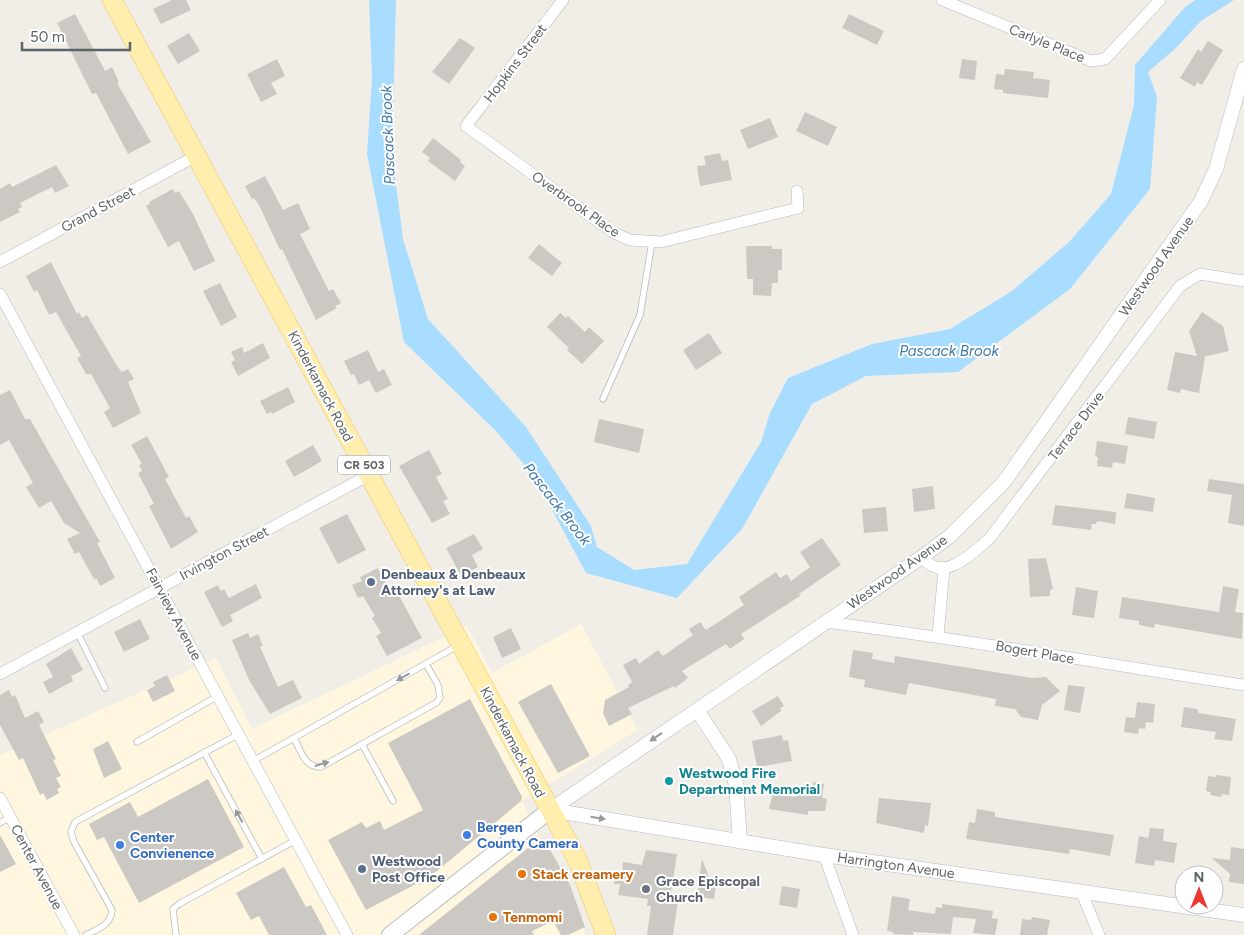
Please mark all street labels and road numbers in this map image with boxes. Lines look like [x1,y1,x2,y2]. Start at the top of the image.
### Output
street label: Hopkins Street [480,21,550,106]
street label: Carlyle Place [1006,21,1087,66]
street label: Overbrook Place [529,168,623,241]
street label: Grand Street [58,183,138,236]
street label: Westwood Avenue [1115,213,1198,320]
street label: Kinderkamack Road [284,328,357,445]
street label: Terrace Drive [1045,388,1108,464]
road number: CR 503 [338,456,390,474]
street label: Irvington Street [177,523,272,584]
street label: Westwood Avenue [844,531,951,613]
street label: Fairview Avenue [142,565,205,664]
street label: Bogert Place [994,637,1076,668]
street label: Kinderkamack Road [476,684,549,801]
street label: Center Avenue [7,822,66,913]
street label: Harrington Avenue [836,849,956,882]

